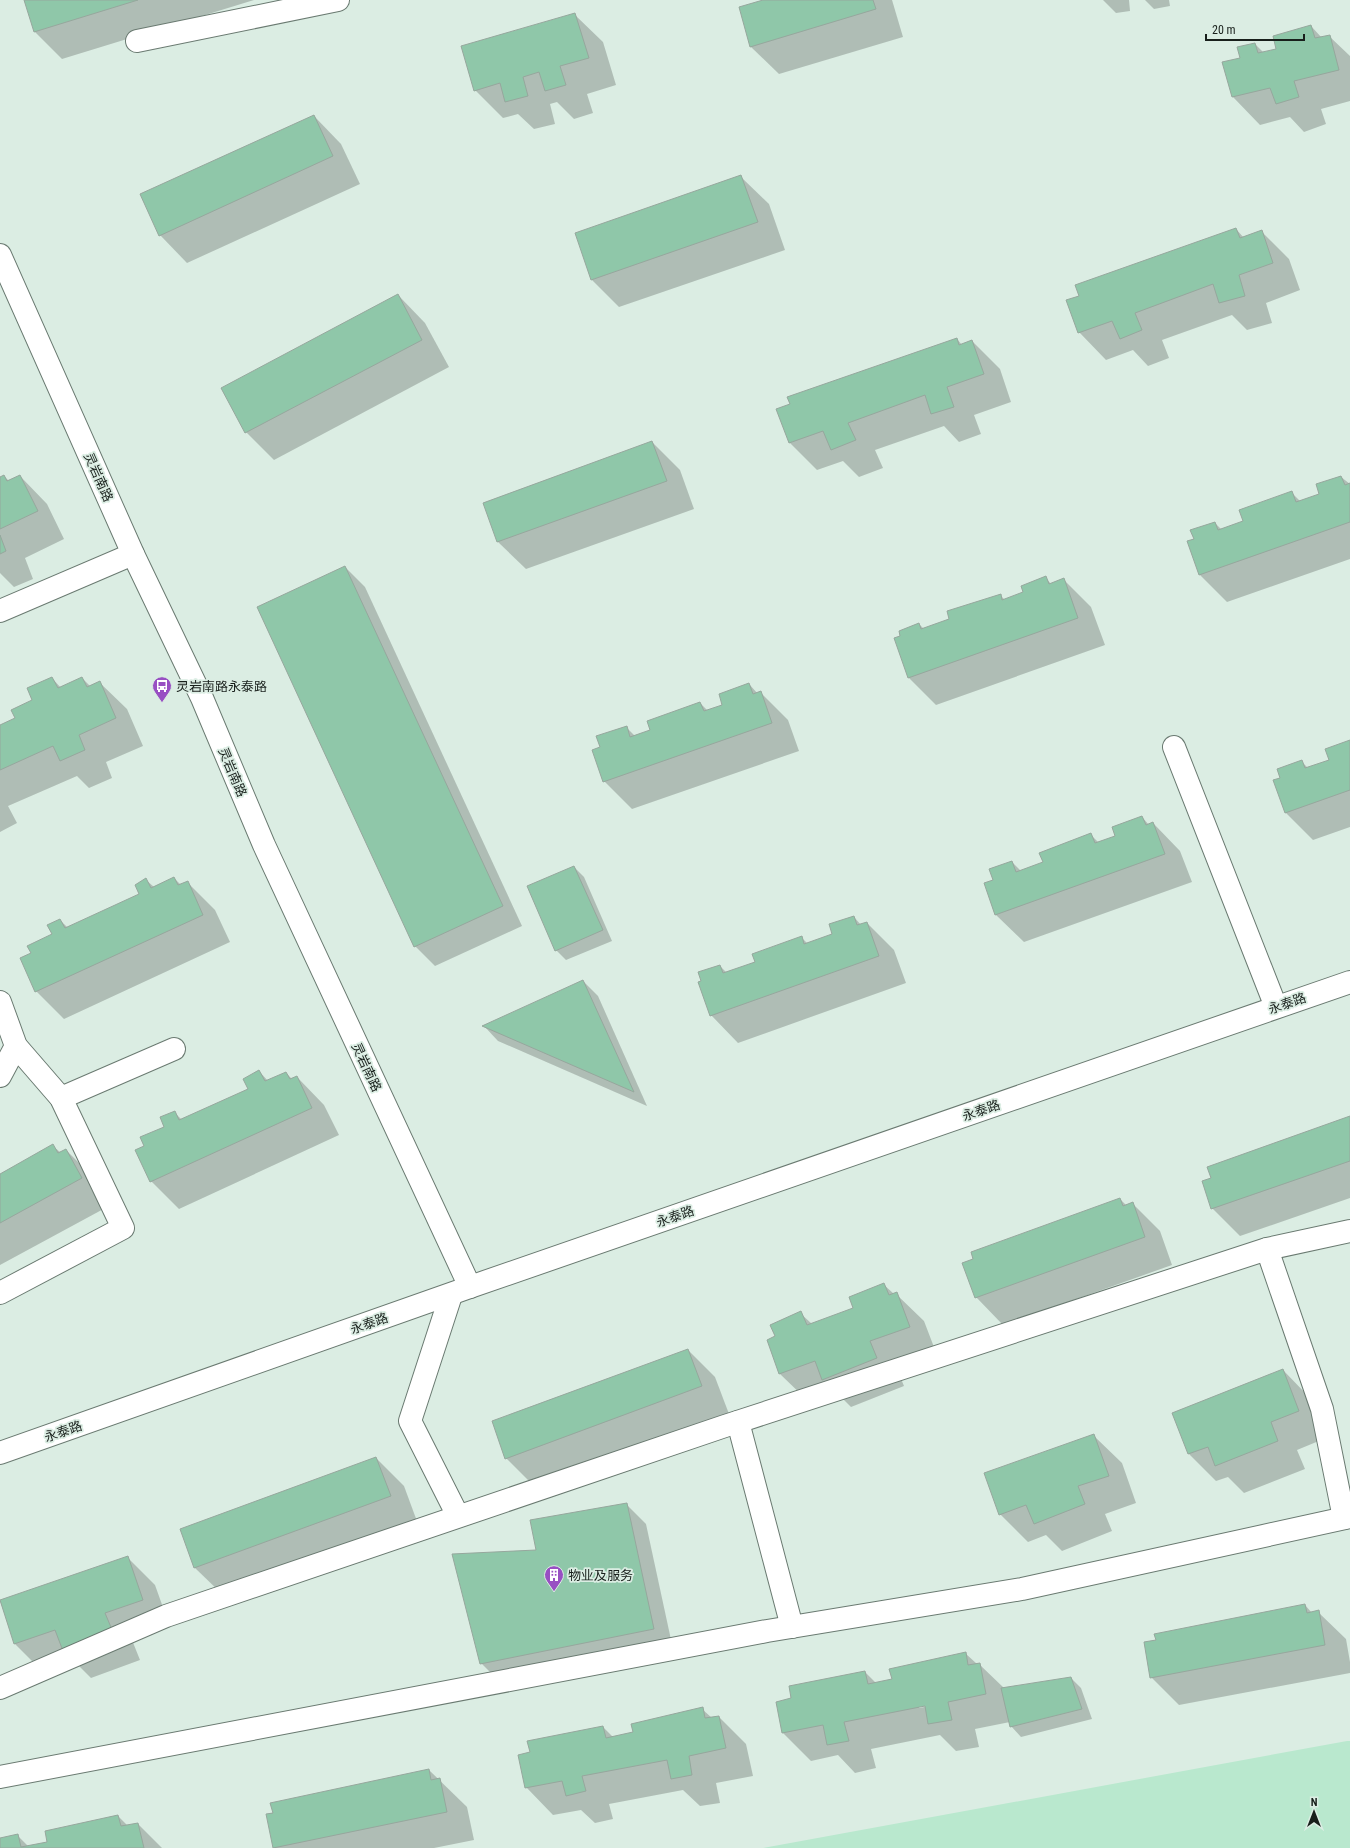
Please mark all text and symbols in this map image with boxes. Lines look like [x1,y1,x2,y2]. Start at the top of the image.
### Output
scale bar [1206,16,1304,42]
text: 20 m [1212,23,1236,37]
street label: 灵岩南路 [81,450,116,504]
bus stop icon: 灵岩南路永泰路 [151,675,173,703]
place label: 灵岩南路永泰路 [176,679,267,694]
street label: 灵岩南路 [215,745,250,799]
street label: 永泰路 [1266,990,1308,1017]
street label: 灵岩南路 [349,1040,384,1094]
street label: 永泰路 [960,1097,1002,1124]
street label: 永泰路 [654,1203,696,1230]
street label: 永泰路 [348,1310,390,1337]
street label: 永泰路 [42,1418,84,1445]
building icon: 物业及服务 [543,1564,565,1592]
place label: 物业及服务 [568,1568,633,1583]
north arrow [1294,1792,1334,1832]
text: N [1311,1796,1318,1809]

